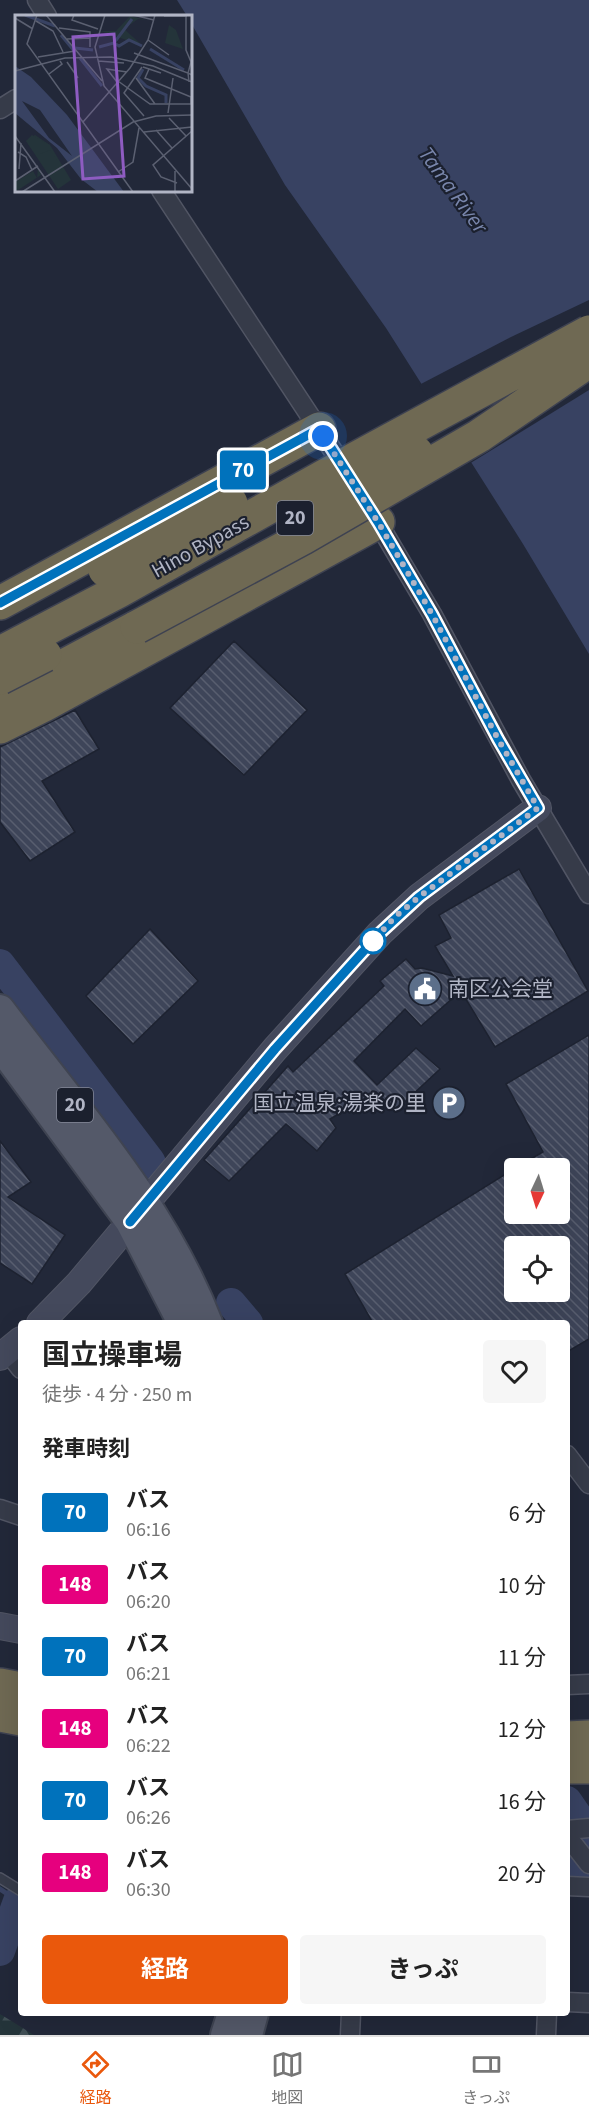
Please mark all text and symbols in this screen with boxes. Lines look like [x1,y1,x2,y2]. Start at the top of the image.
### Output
inset map [15,15,192,192]
water label: Tama River [411,140,496,241]
your location [308,421,338,451]
line badge: 70 [216,450,270,490]
text: 70 [232,455,254,485]
road number: 20 [277,501,313,535]
street label: Hino Bypass [146,507,254,585]
unlabelled marker [360,928,386,954]
public building icon: 南区公会堂 [407,971,443,1007]
place label: 南区公会堂 [448,974,553,1004]
parking icon: 国立温泉;湯楽の里 [431,1085,467,1121]
road number: 20 [57,1088,93,1122]
place label: 国立温泉;湯楽の里 [253,1088,426,1118]
north arrow [504,1158,570,1224]
map controls [504,1158,570,1302]
button: locate [504,1236,570,1302]
text: 国立操車場 [42,1335,182,1375]
button: heart [483,1340,546,1403]
text: 徒歩 · 4 分 · 250 m [42,1381,192,1409]
text: 発車時刻 [42,1433,130,1465]
text: バス [126,1484,170,1516]
text: 70 [64,1497,86,1527]
text: 6 分 [509,1498,546,1530]
text: 06:16 [126,1516,171,1544]
text: バス [126,1556,170,1588]
text: 148 [58,1569,92,1599]
text: 10 分 [498,1570,546,1602]
text: 06:20 [126,1588,171,1616]
text: バス [126,1628,170,1660]
text: 70 [64,1641,86,1671]
text: 11 分 [498,1642,546,1674]
text: 06:21 [126,1660,171,1688]
text: バス [126,1700,170,1732]
text: 148 [58,1713,92,1743]
text: 12 分 [498,1714,546,1746]
text: 06:22 [126,1732,171,1760]
text: バス [126,1772,170,1804]
text: 70 [64,1785,86,1815]
text: 16 分 [498,1786,546,1818]
text: 06:26 [126,1804,171,1832]
text: バス [126,1844,170,1876]
text: 148 [58,1857,92,1887]
text: 20 分 [498,1858,546,1890]
text: 06:30 [126,1876,171,1904]
button: 経路 [42,1935,288,2004]
button: きっぷ [300,1935,546,2004]
tab: 経路 [79,2048,112,2109]
tab: 地図 [271,2048,304,2109]
tab: きっぷ [462,2048,510,2109]

